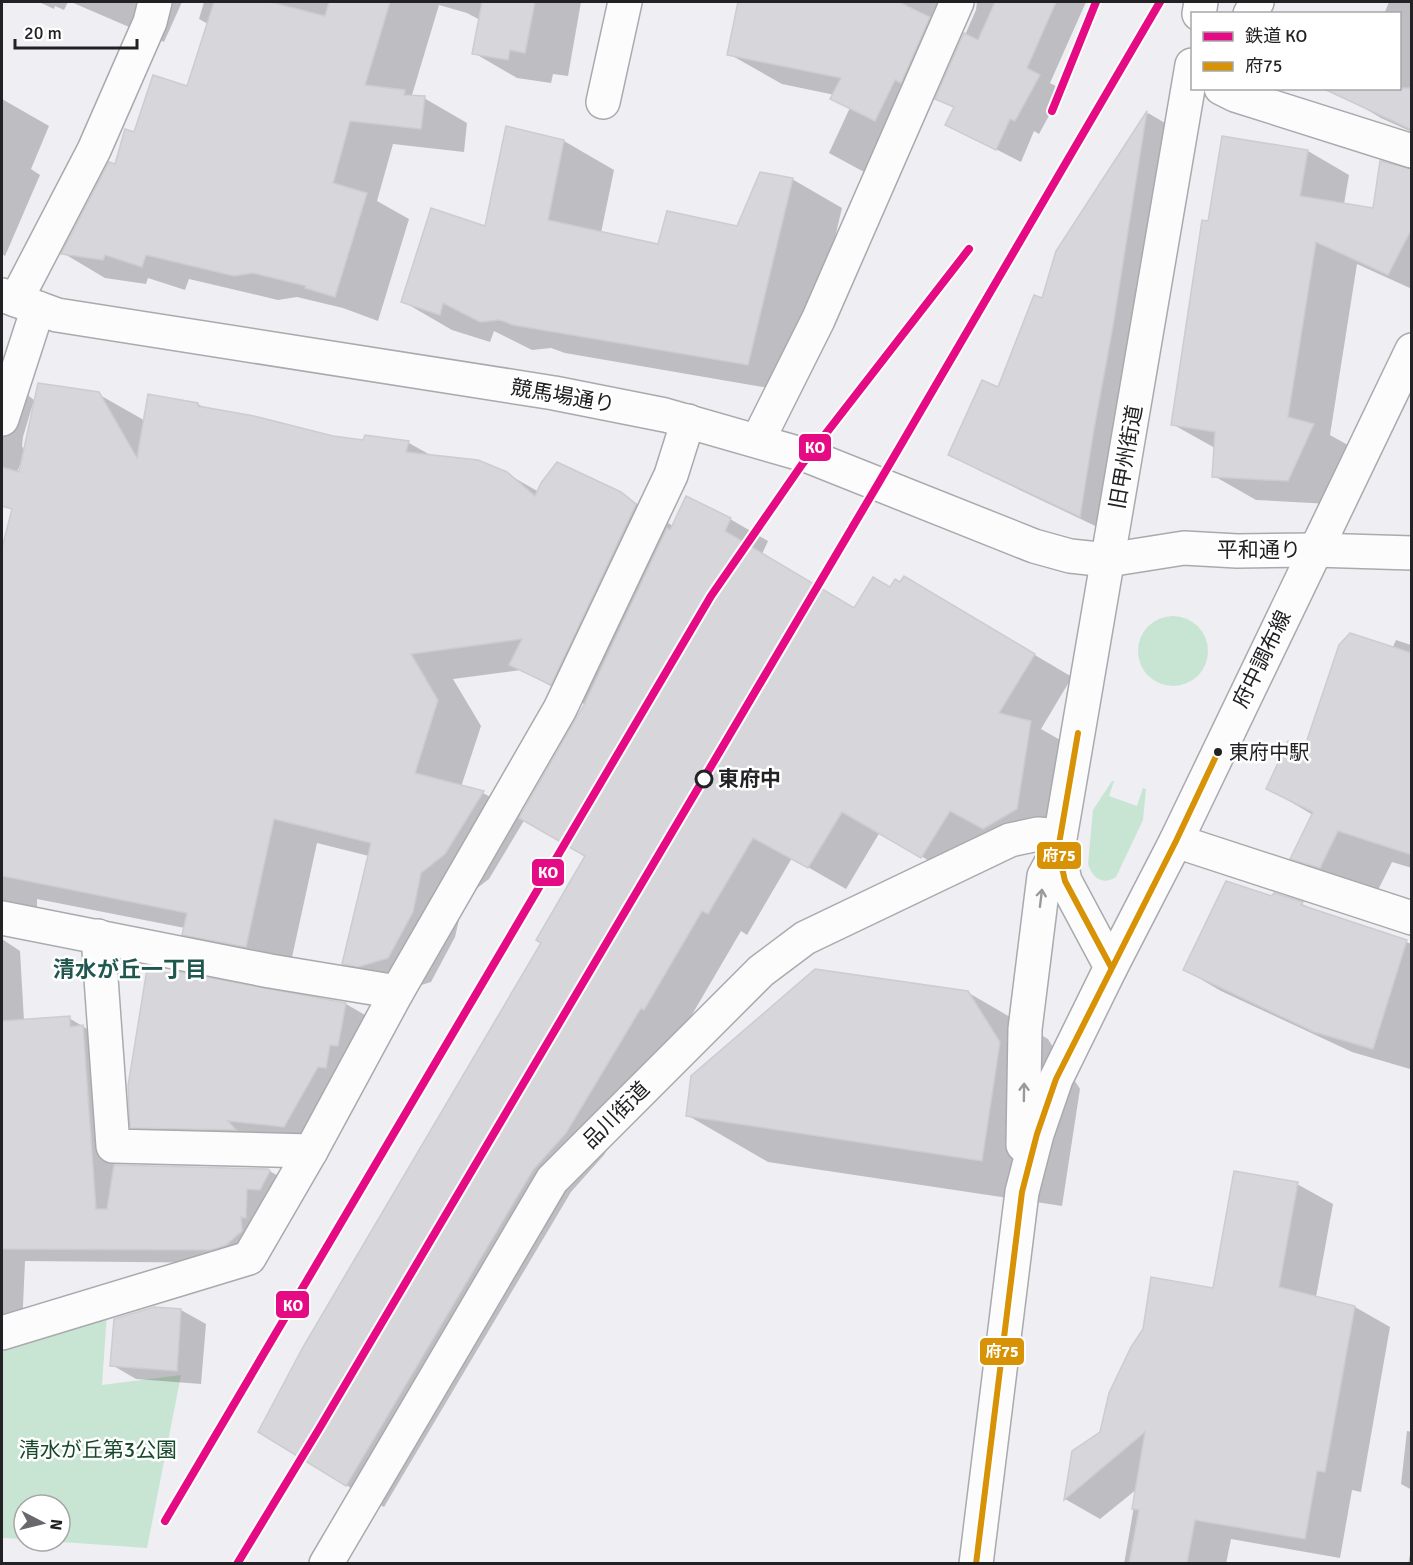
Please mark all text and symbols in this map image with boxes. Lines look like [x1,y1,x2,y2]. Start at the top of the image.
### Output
scale bar [15,12,136,50]
legend [1191,12,1401,90]
text: 20 m [24,22,62,44]
text: 鉄道 KO [1245,25,1307,47]
text: 府75 [1245,55,1282,77]
street label: 競馬場通り [509,374,617,418]
street label: 旧甲州街道 [1104,403,1148,511]
line badge: KO [798,433,832,462]
text: KO [805,438,826,458]
street label: 平和通り [1217,537,1301,563]
street label: 府中調布線 [1227,606,1297,712]
place label: 東府中駅 [1229,740,1309,765]
marker: 東府中駅 [1212,746,1224,758]
place label: 東府中 [718,766,781,792]
marker: 東府中 [695,770,713,788]
line badge: 府75 [1036,841,1082,870]
text: 府75 [1042,846,1076,866]
line badge: KO [531,858,565,887]
text: KO [538,863,559,883]
one-way arrow [1036,888,1047,908]
district label: 清水が丘一丁目 [53,956,207,983]
street label: 品川街道 [577,1076,655,1154]
one-way arrow [1018,1082,1030,1102]
line badge: KO [275,1290,310,1319]
text: KO [283,1296,304,1316]
line badge: 府75 [979,1337,1025,1366]
text: 府75 [985,1342,1019,1362]
park label: 清水が丘第3公園 [19,1437,177,1463]
north arrow [12,1493,72,1553]
text: N [45,1518,66,1531]

